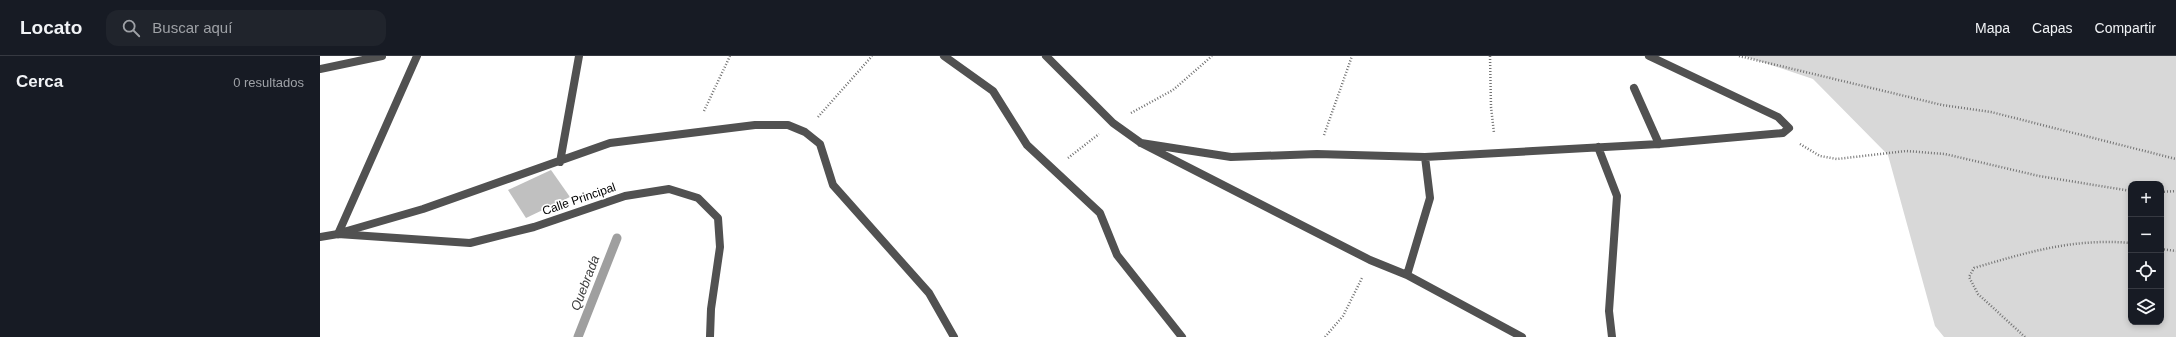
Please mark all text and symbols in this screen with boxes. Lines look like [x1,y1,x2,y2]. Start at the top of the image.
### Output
search box [106,10,386,46]
text: Locato [20,17,82,38]
icon: search [120,17,142,39]
text: Buscar aquí [152,19,232,36]
text: Mapa [1975,20,2010,36]
text: Capas [2032,20,2073,36]
text: Compartir [2095,20,2156,36]
text: Cerca [16,72,63,91]
text: 0 resultados [233,75,304,90]
street label: Calle Principal [540,180,618,218]
map controls [2128,181,2164,325]
button: + [2128,181,2164,217]
button: − [2128,217,2164,253]
water label: Quebrada [568,253,602,313]
button: locate [2128,253,2164,289]
button: layers [2128,289,2164,325]

